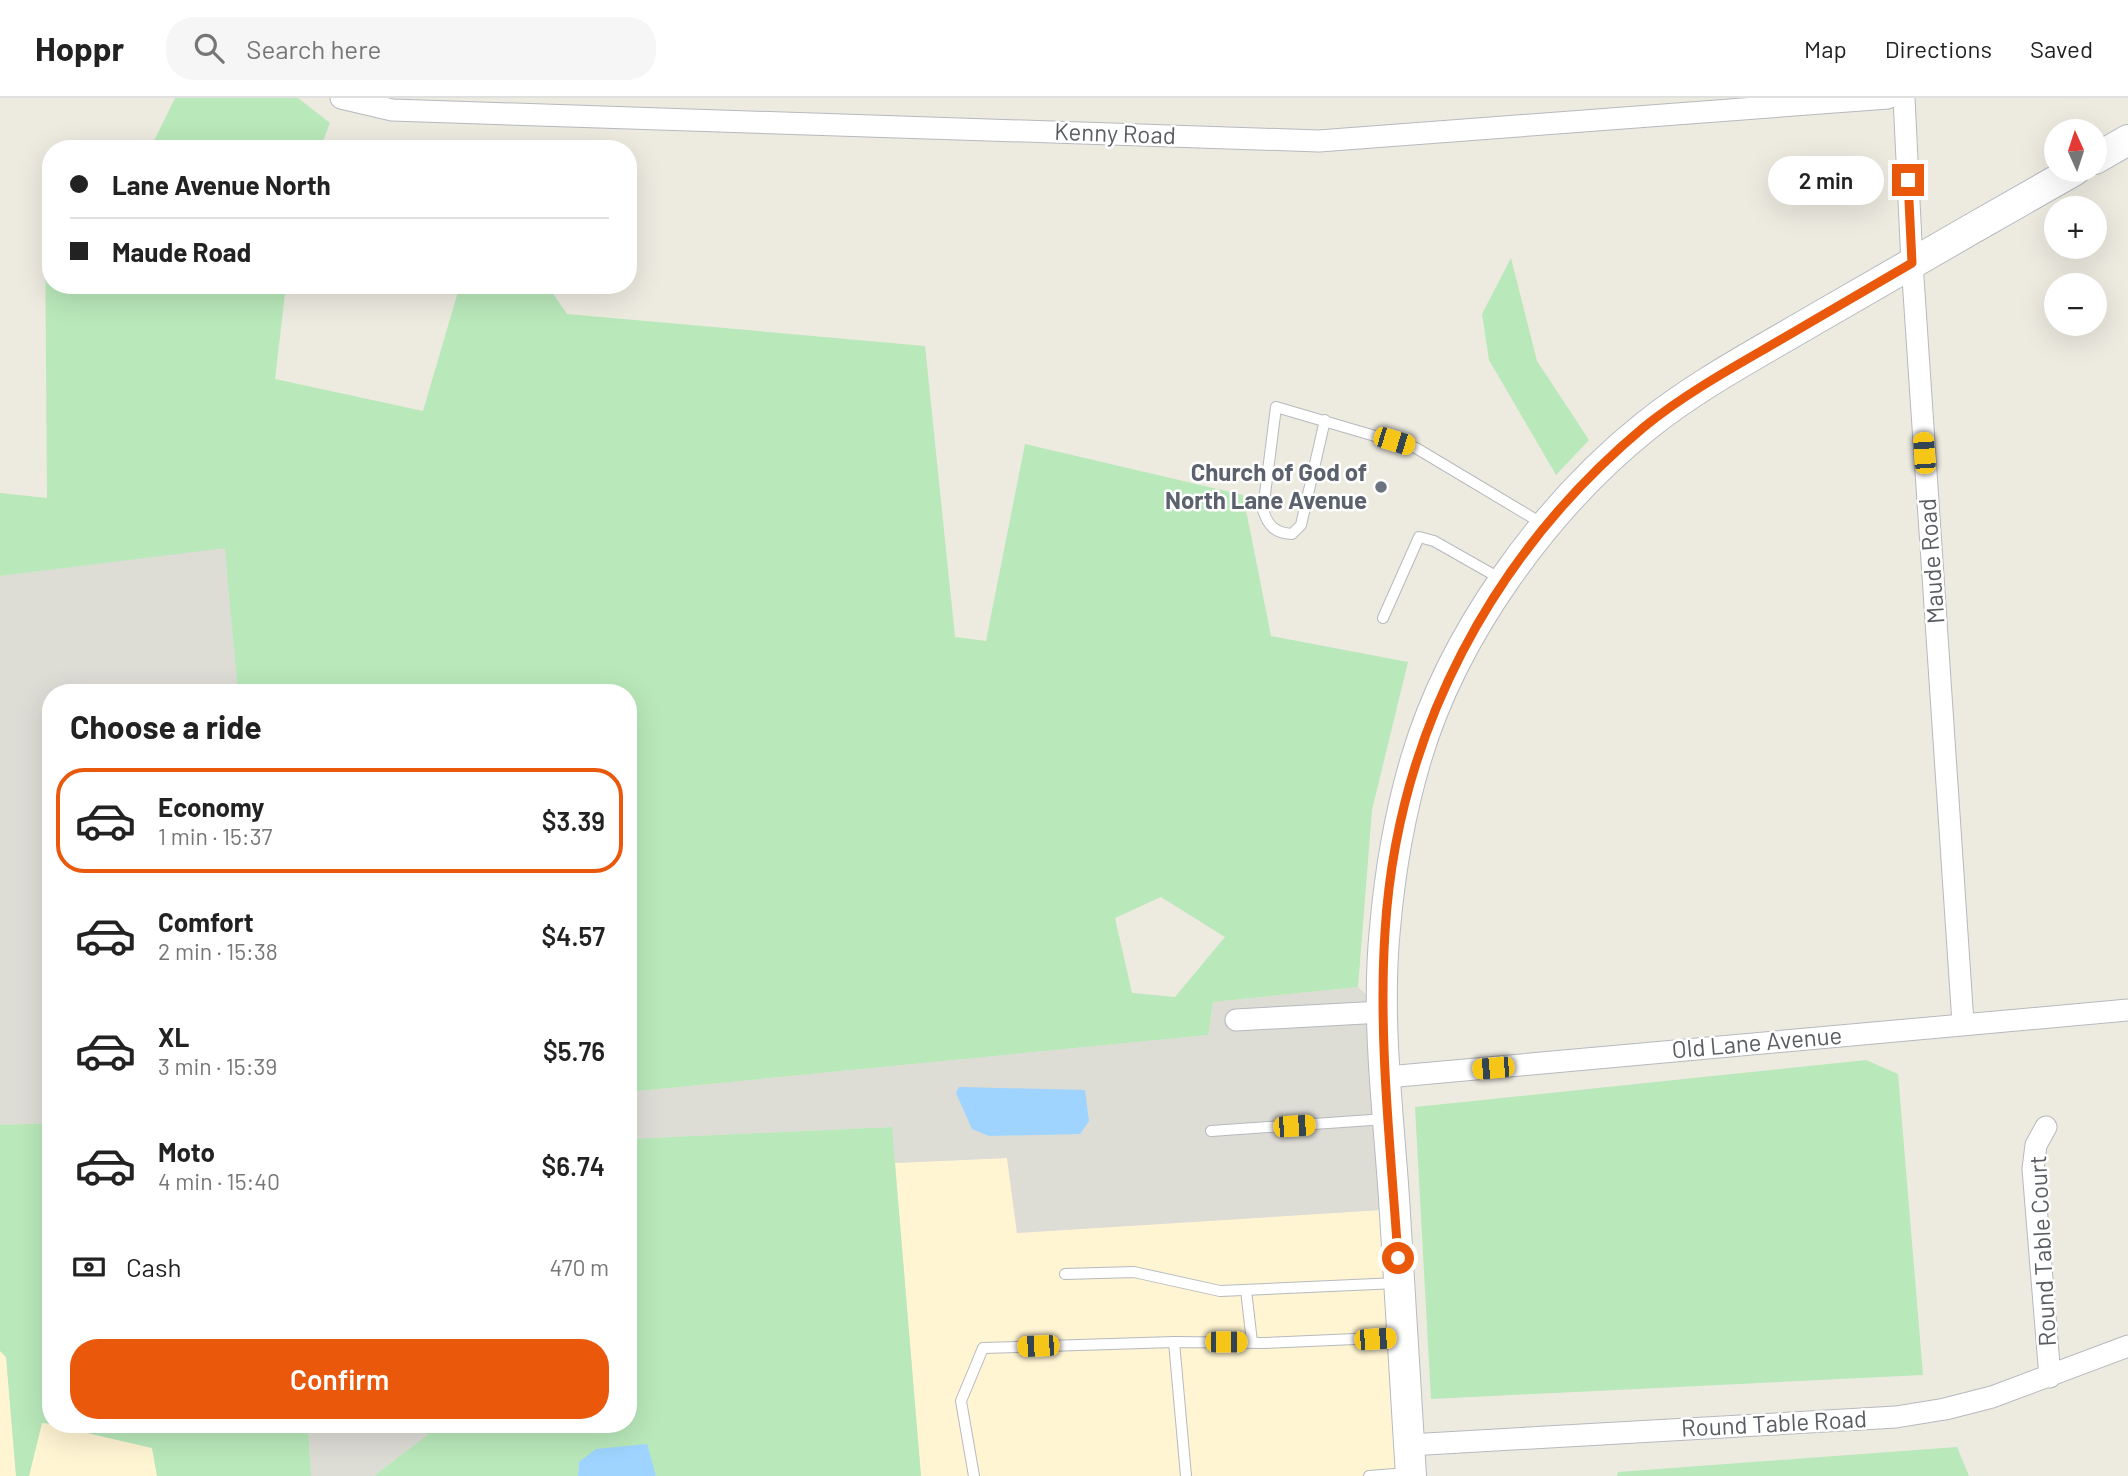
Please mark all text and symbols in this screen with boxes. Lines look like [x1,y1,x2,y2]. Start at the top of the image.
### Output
search box [166,17,656,80]
text: Hoppr [35,28,124,68]
icon: search [190,29,228,67]
text: Search here [246,33,381,64]
text: Map [1804,34,1847,63]
text: Directions [1885,34,1992,63]
text: Saved [2030,34,2093,63]
street label: Kenny Road [1054,116,1176,149]
north arrow [2044,119,2107,182]
map controls [2044,119,2107,336]
callout: 2 min [1768,155,1884,204]
route end [1892,164,1924,196]
text: 2 min [1799,166,1853,194]
text: Lane Avenue North [112,169,331,200]
button: + [2044,196,2107,259]
text: Maude Road [112,236,251,267]
button: − [2044,273,2107,336]
car [1371,425,1418,457]
car [1913,431,1936,475]
place label: Church of God of North Lane Avenue [1165,457,1367,514]
marker: Church of God of North Lane Avenue [1373,479,1389,495]
street label: Maude Road [1912,497,1949,625]
text: Choose a ride [70,707,262,745]
icon: car [74,789,137,852]
text: Economy [158,791,264,822]
text: $3.39 [542,805,605,836]
text: 1 min · 15:37 [158,822,272,850]
icon: car [74,904,137,967]
text: Comfort [158,906,254,937]
text: $4.57 [541,920,605,951]
text: 2 min · 15:38 [158,937,278,965]
icon: car [74,1019,137,1082]
street label: Old Lane Avenue [1670,1020,1843,1063]
text: XL [158,1021,189,1052]
text: $5.76 [543,1035,605,1066]
text: 3 min · 15:39 [158,1052,277,1080]
car [1472,1056,1515,1080]
car [1273,1114,1316,1138]
icon: car [74,1134,137,1197]
text: Moto [158,1136,215,1167]
text: $6.74 [542,1150,605,1181]
street label: Round Table Court [2022,1155,2061,1347]
text: 4 min · 15:40 [158,1167,280,1195]
route start [1382,1242,1414,1274]
icon: cash [70,1248,108,1286]
text: Cash [126,1251,181,1282]
text: 470 m [550,1253,609,1281]
car [1354,1327,1397,1351]
car [1206,1332,1248,1353]
car [1017,1335,1060,1357]
button: Confirm [70,1339,609,1419]
street label: Round Table Road [1680,1403,1868,1442]

